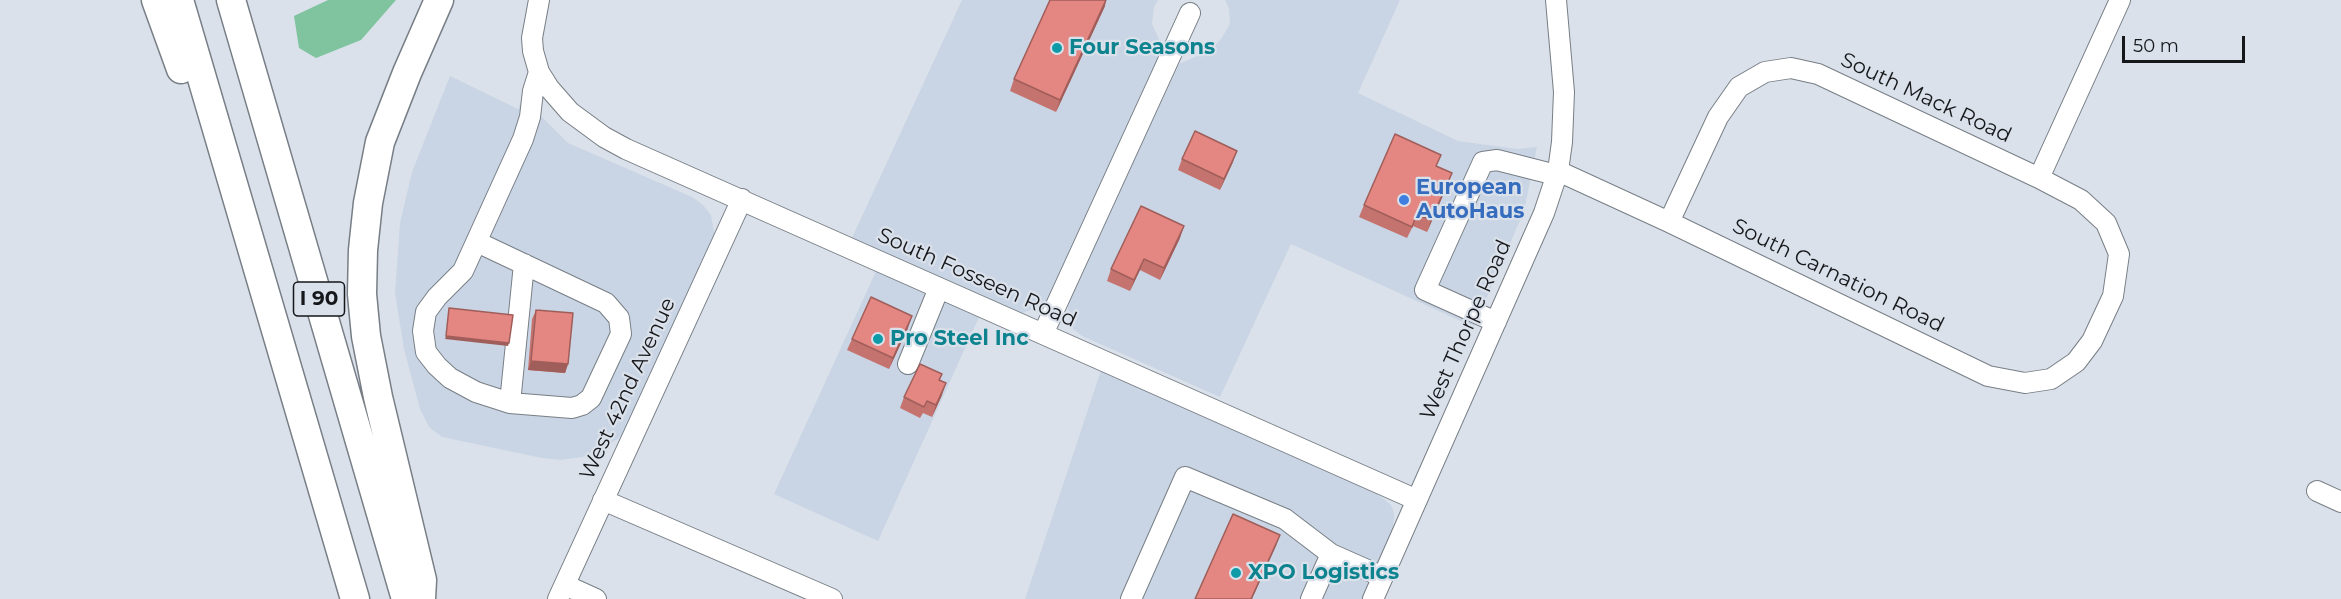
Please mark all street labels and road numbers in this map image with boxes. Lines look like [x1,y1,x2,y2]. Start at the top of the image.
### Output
street label: South Mack Road [1837,47,2015,149]
street label: South Carnation Road [1728,214,1948,338]
street label: South Fosseen Road [874,223,1080,333]
street label: West Thorpe Road [1415,236,1517,424]
road number: I 90 [294,282,344,316]
street label: West 42nd Avenue [575,294,681,484]

